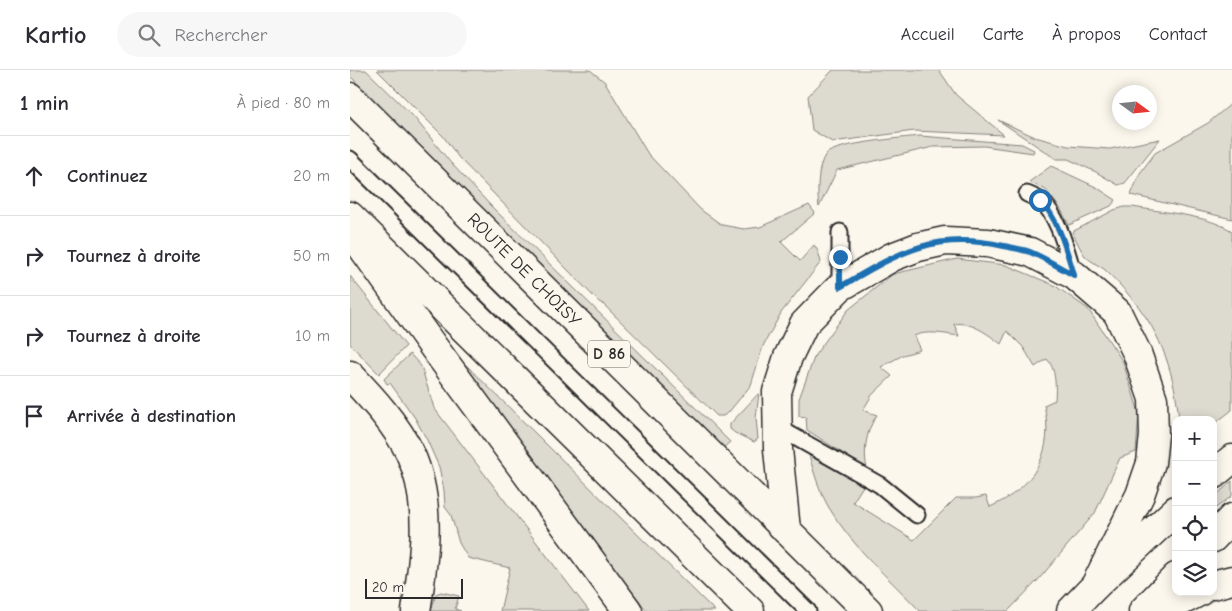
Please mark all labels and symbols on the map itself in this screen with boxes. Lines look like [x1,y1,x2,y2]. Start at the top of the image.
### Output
north arrow [1112,85,1157,130]
route start [1029,189,1052,212]
street label: ROUTE DE CHOISY [463,209,585,331]
route end [829,246,852,269]
road number: D 86 [588,340,630,368]
scale bar [365,576,462,599]

